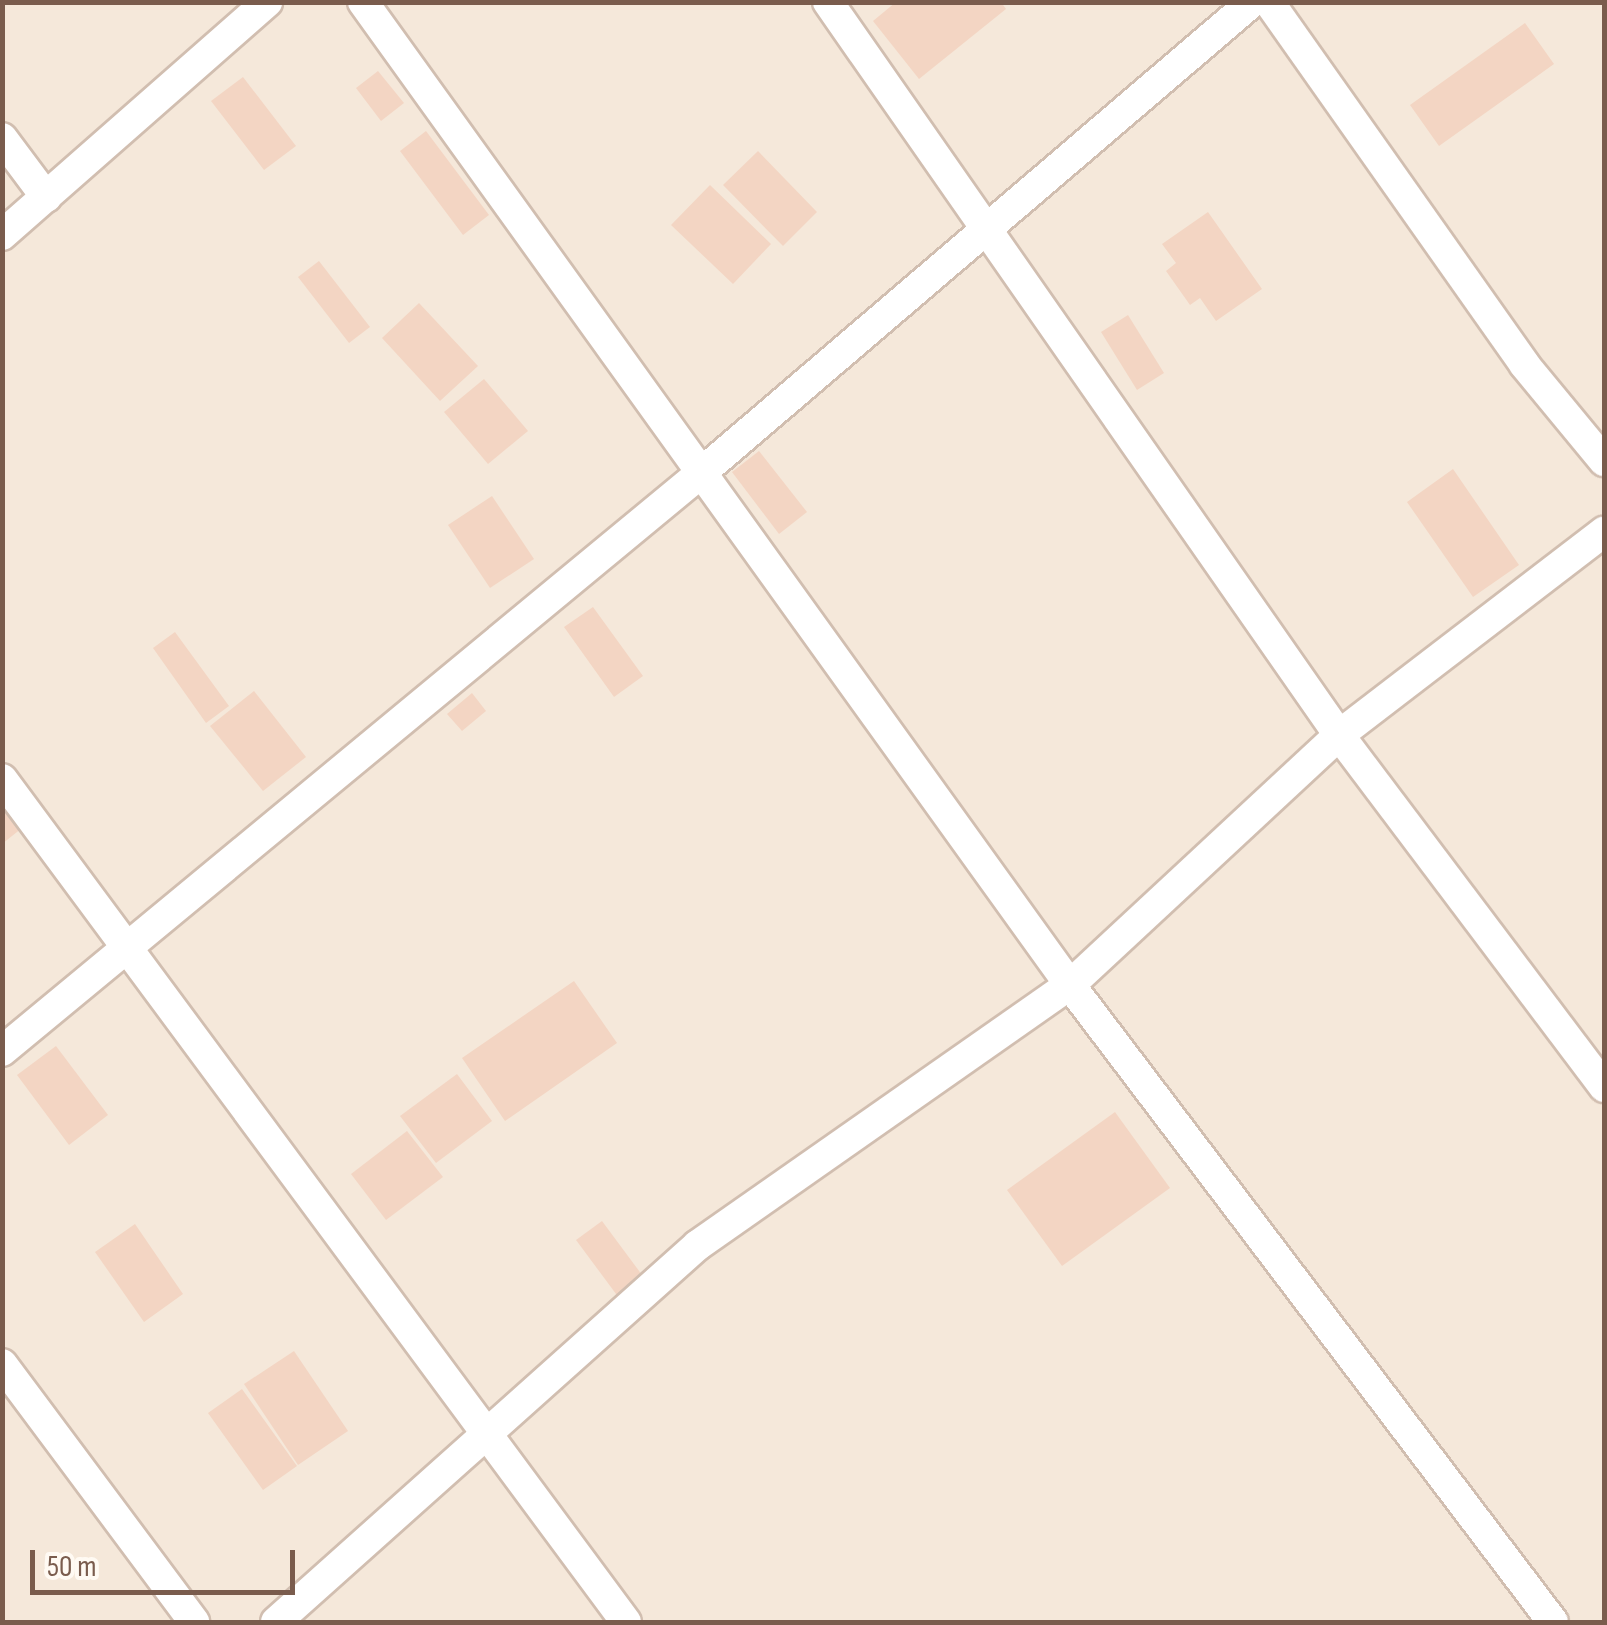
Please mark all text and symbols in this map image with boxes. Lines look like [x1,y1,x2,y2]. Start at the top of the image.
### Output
scale bar [35,1530,300,1592]
text: 50 m [47,1549,96,1585]

